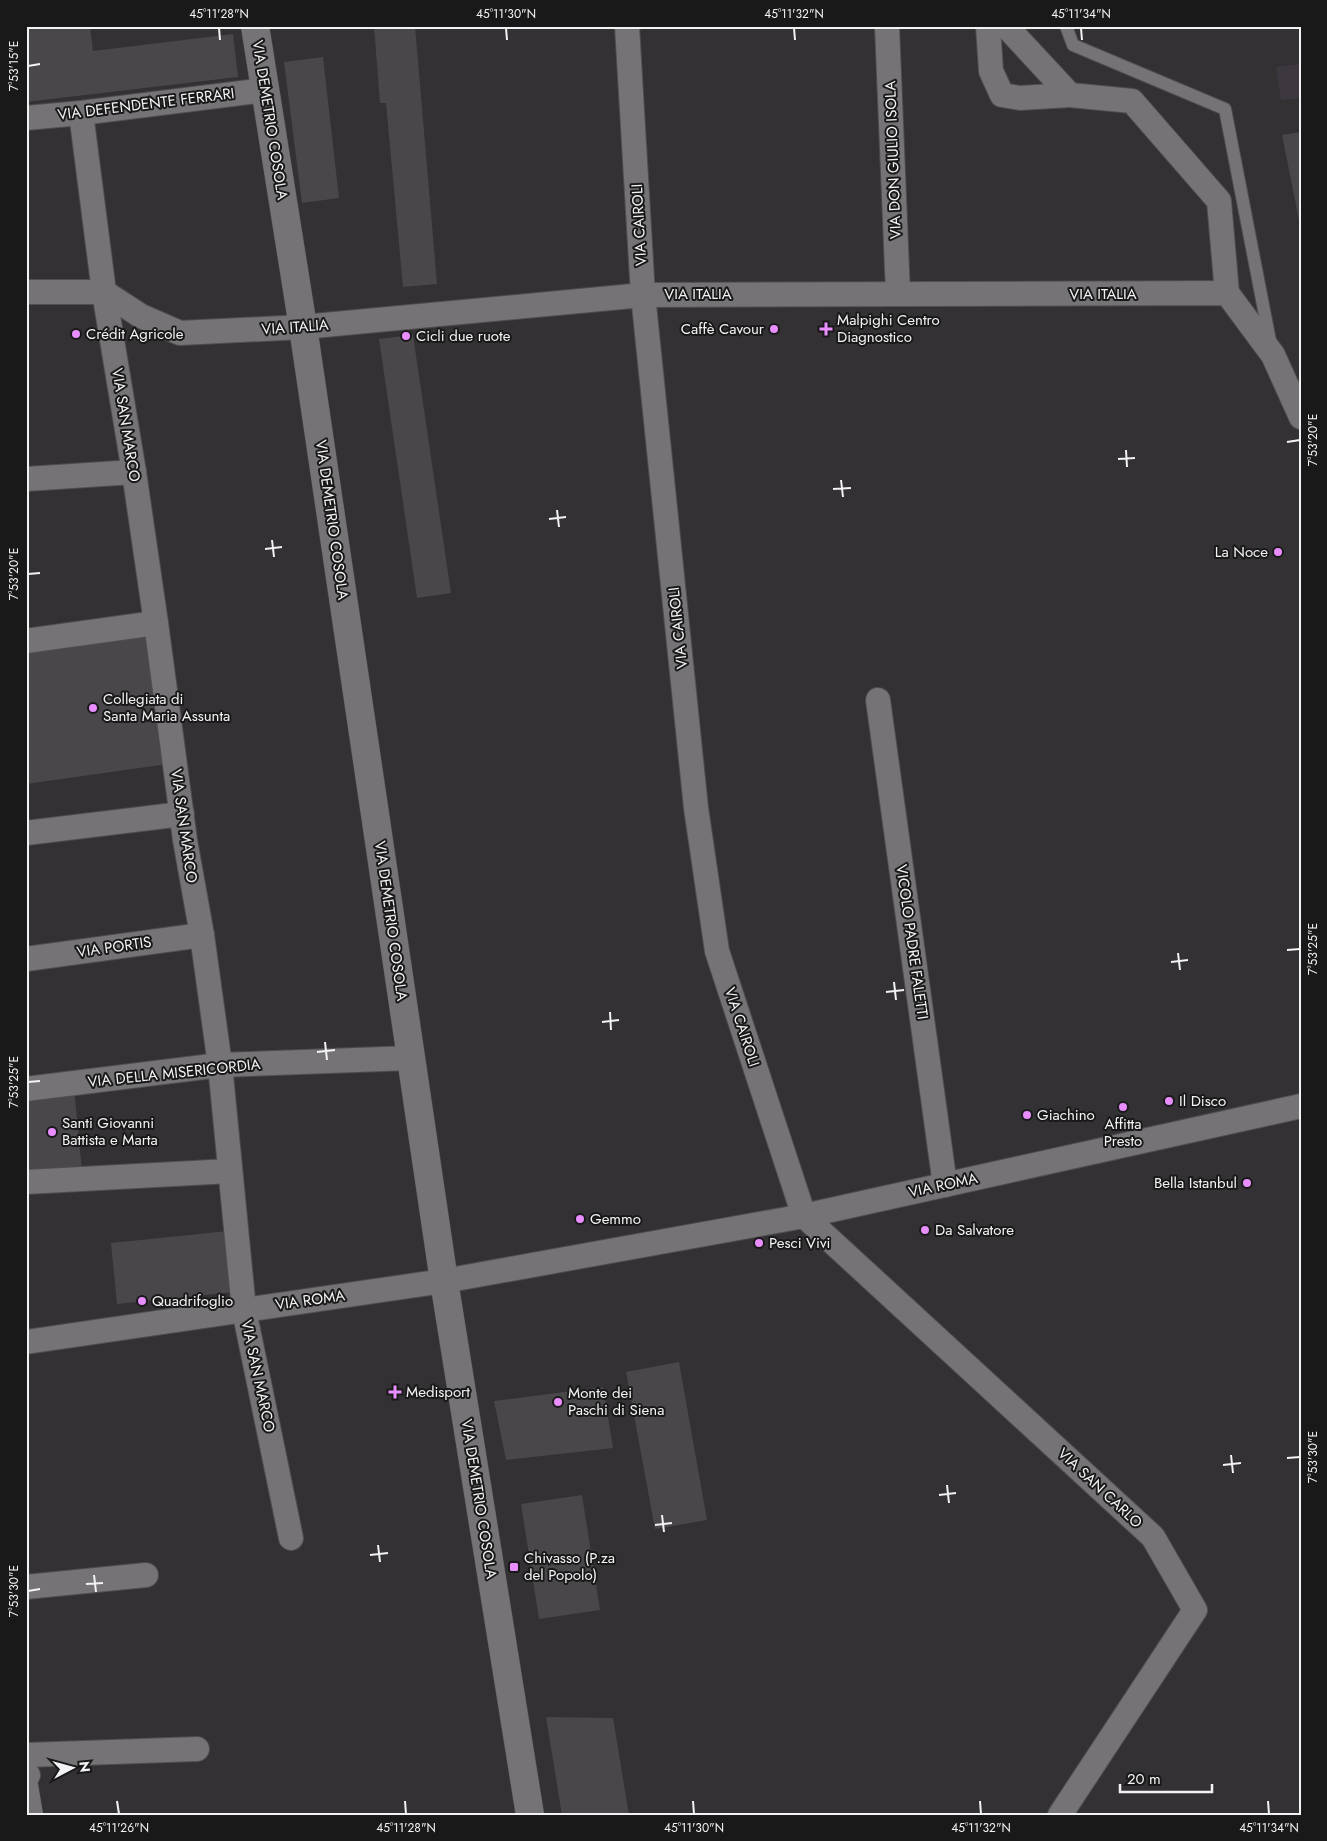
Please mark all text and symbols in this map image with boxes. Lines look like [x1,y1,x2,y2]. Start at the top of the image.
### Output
text: 45°11'28"N [189,5,249,23]
text: 45°11'30"N [476,5,536,23]
text: 45°11'32"N [764,5,824,23]
text: 45°11'34"N [1051,5,1111,23]
street label: VIA DEMETRIO COSOLA [247,39,294,202]
text: 7°53'15"E [5,41,23,91]
street label: VIA DON GIULIO ISOLA [879,80,907,240]
street label: VIA DEFENDENTE FERRARI [56,82,236,126]
street label: VIA CAIROLI [626,183,652,267]
street label: VIA ITALIA [664,283,732,305]
street label: VIA ITALIA [1069,283,1137,305]
place label: Malpighi Centro Diagnostico [837,309,940,348]
street label: VIA ITALIA [261,314,329,340]
place label: Caffè Cavour [681,318,765,340]
marker: Malpighi Centro Diagnostico [819,322,833,336]
place label: Crédit Agricole [86,323,184,345]
marker: Caffè Cavour [768,323,780,335]
place label: Cicli due ruote [416,325,511,347]
marker: Crédit Agricole [70,328,82,340]
marker: Cicli due ruote [400,330,412,342]
street label: VIA SAN MARCO [106,367,146,484]
text: 7°53'20"E [1304,414,1322,466]
street label: VIA DEMETRIO COSOLA [310,438,354,602]
place label: La Noce [1215,541,1268,563]
marker: La Noce [1272,546,1284,558]
text: 7°53'20"E [5,548,23,600]
street label: VIA CAIROLI [663,586,693,670]
place label: Collegiata di Santa Maria Assunta [103,688,230,727]
marker: Collegiata di Santa Maria Assunta [87,702,99,714]
street label: VIA SAN MARCO [165,768,203,885]
street label: VIA DEMETRIO COSOLA [369,839,413,1003]
street label: VICOLO PADRE FALETTI [890,863,934,1021]
text: 7°53'25"E [1304,923,1322,975]
street label: VIA PORTIS [75,931,153,963]
street label: VIA CAIROLI [719,984,765,1070]
street label: VIA DELLA MISERICORDIA [87,1053,261,1093]
text: 7°53'25"E [5,1056,23,1108]
place label: Il Disco [1179,1090,1226,1112]
marker: Il Disco [1163,1095,1175,1107]
marker: Affitta Presto [1117,1101,1129,1113]
place label: Giachino [1037,1104,1095,1126]
marker: Giachino [1021,1109,1033,1121]
place label: Santi Giovanni Battista e Marta [62,1112,158,1151]
place label: Affitta Presto [1104,1113,1142,1152]
marker: Santi Giovanni Battista e Marta [46,1126,58,1138]
street label: VIA ROMA [906,1167,980,1203]
place label: Bella Istanbul [1154,1172,1237,1194]
marker: Bella Istanbul [1241,1177,1253,1189]
place label: Gemmo [590,1208,641,1230]
marker: Gemmo [574,1213,586,1225]
place label: Da Salvatore [935,1219,1014,1241]
marker: Da Salvatore [919,1224,931,1236]
place label: Pesci Vivi [769,1232,830,1254]
marker: Pesci Vivi [753,1237,765,1249]
street label: VIA ROMA [274,1284,346,1316]
place label: Quadrifoglio [152,1290,233,1312]
marker: Quadrifoglio [136,1295,148,1307]
street label: VIA SAN MARCO [235,1318,281,1435]
place label: Medisport [406,1381,470,1403]
place label: Monte dei Paschi di Siena [568,1382,664,1421]
marker: Medisport [388,1385,402,1399]
marker: Monte dei Paschi di Siena [552,1396,564,1408]
street label: VIA DEMETRIO COSOLA [456,1418,503,1581]
text: 7°53'30"E [1304,1431,1322,1483]
street label: VIA SAN CARLO [1053,1443,1147,1533]
place label: Chivasso (P.za del Popolo) [524,1547,615,1586]
marker: Chivasso (P.za del Popolo) [508,1561,520,1573]
text: 7°53'30"E [5,1565,23,1617]
north arrow [48,1744,98,1794]
text: N [74,1760,95,1773]
scale bar [1120,1761,1212,1793]
text: 20 m [1127,1768,1161,1790]
text: 45°11'26"N [89,1819,149,1837]
text: 45°11'28"N [376,1819,436,1837]
text: 45°11'30"N [664,1819,724,1837]
text: 45°11'32"N [951,1819,1011,1837]
text: 45°11'34"N [1239,1819,1299,1837]

